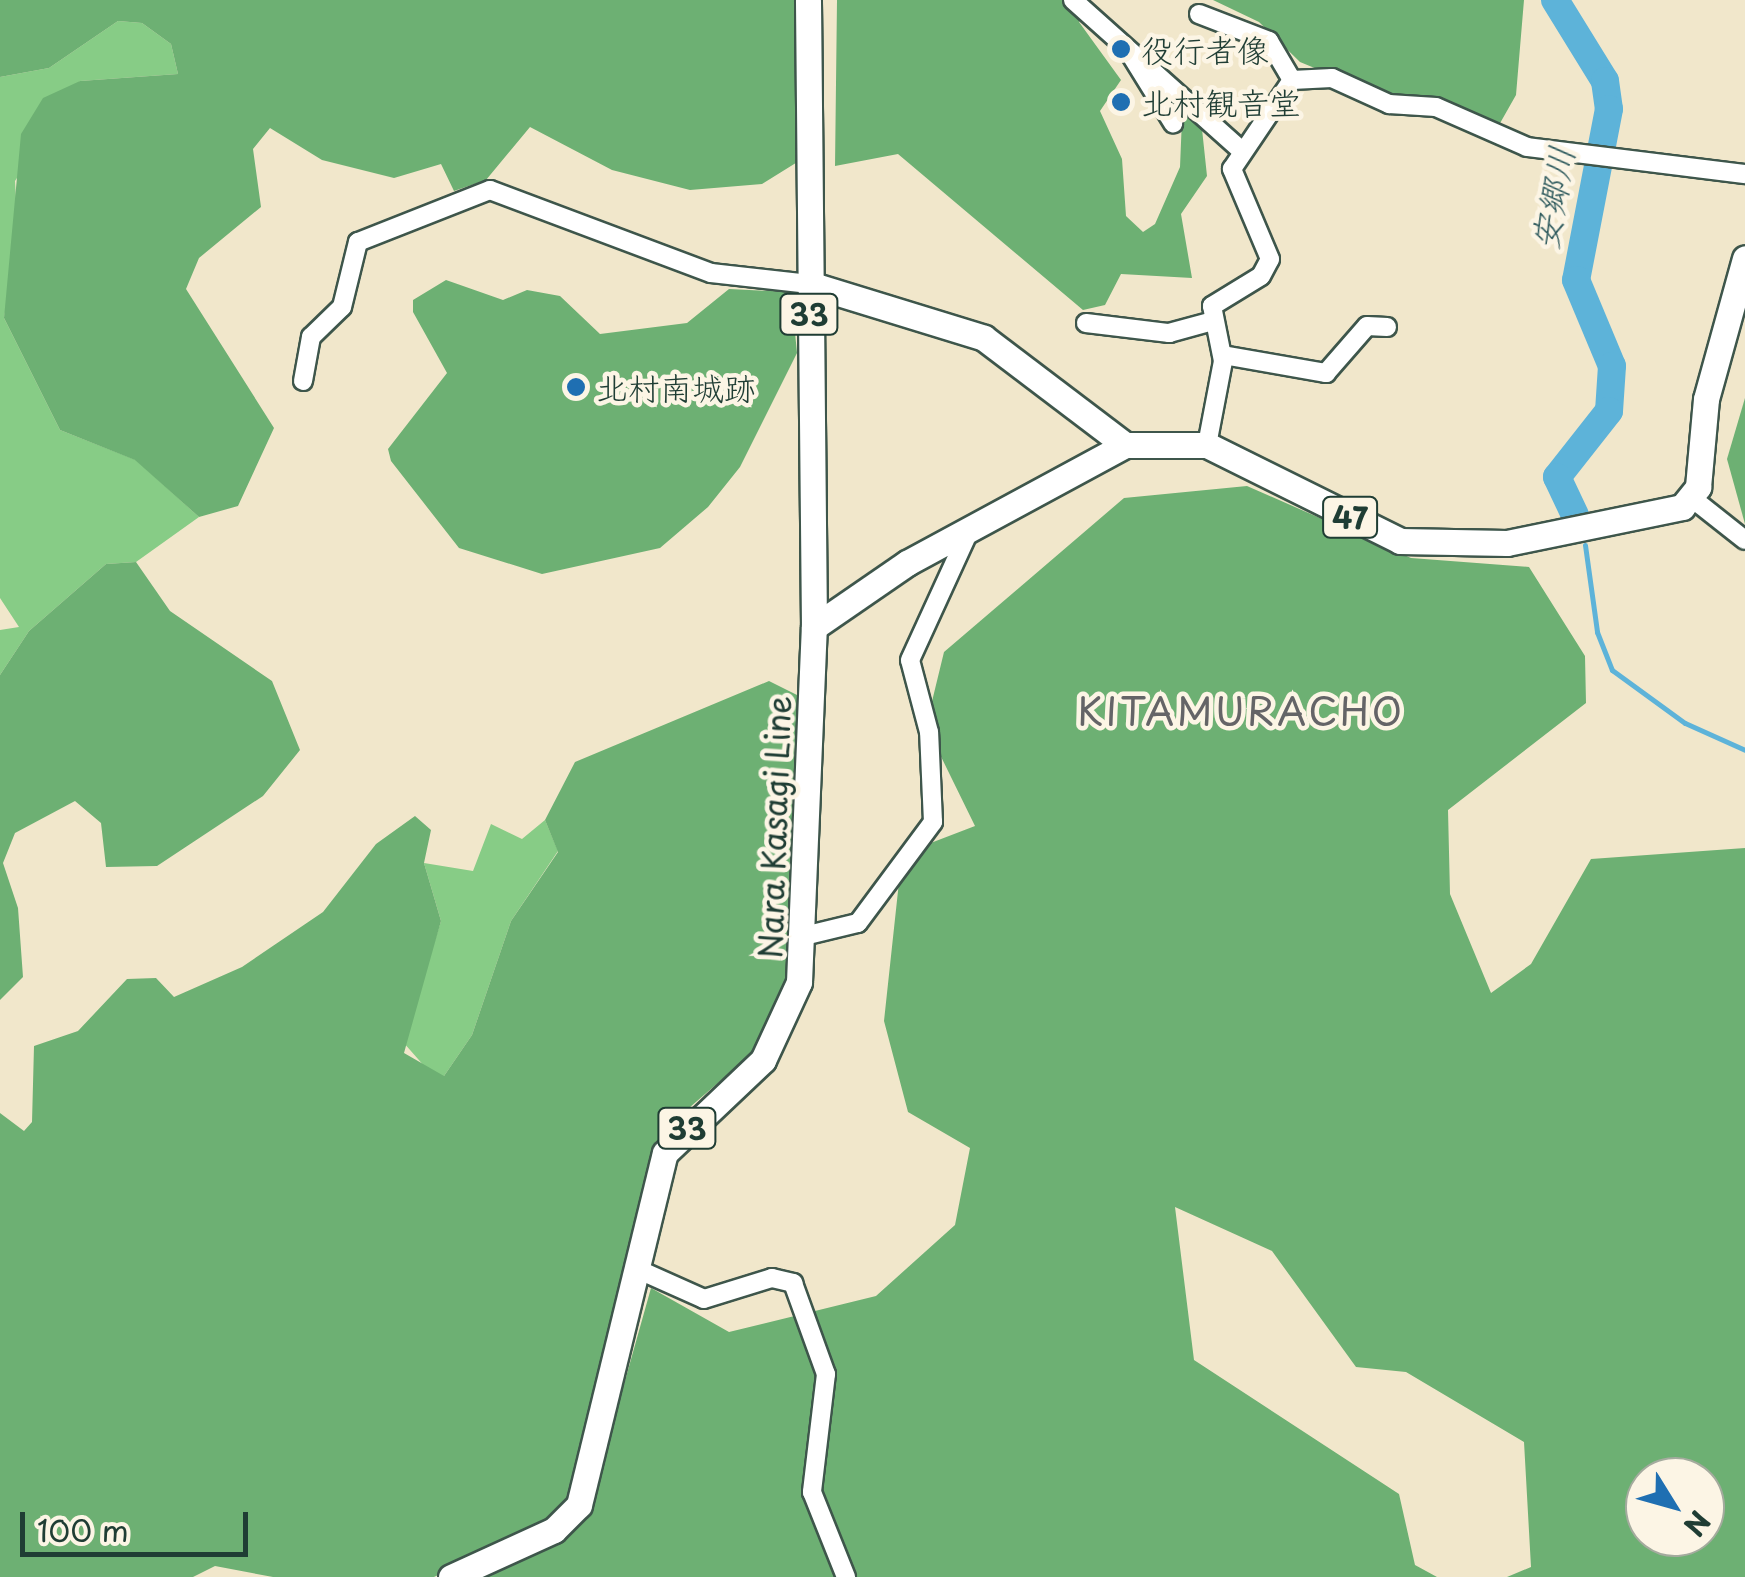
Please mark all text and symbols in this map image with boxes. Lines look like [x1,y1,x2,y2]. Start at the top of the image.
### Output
place label: 役行者像 [1141,30,1269,68]
marker: 役行者像 [1110,38,1132,60]
place label: 北村観音堂 [1141,83,1301,121]
marker: 北村観音堂 [1110,91,1132,113]
water label: 安郷川 [1522,143,1582,253]
road number: 33 [779,289,839,339]
place label: 北村南城跡 [596,368,756,406]
marker: 北村南城跡 [565,376,587,398]
road number: 47 [1320,492,1380,542]
district label: KITAMURACHO [1079,688,1403,734]
street label: Nara Kasagi Line [750,695,798,959]
road number: 33 [657,1103,717,1153]
north arrow [1625,1457,1725,1557]
scale bar [25,1492,252,1554]
text: N [1674,1502,1722,1546]
text: 100 m [37,1507,129,1552]

